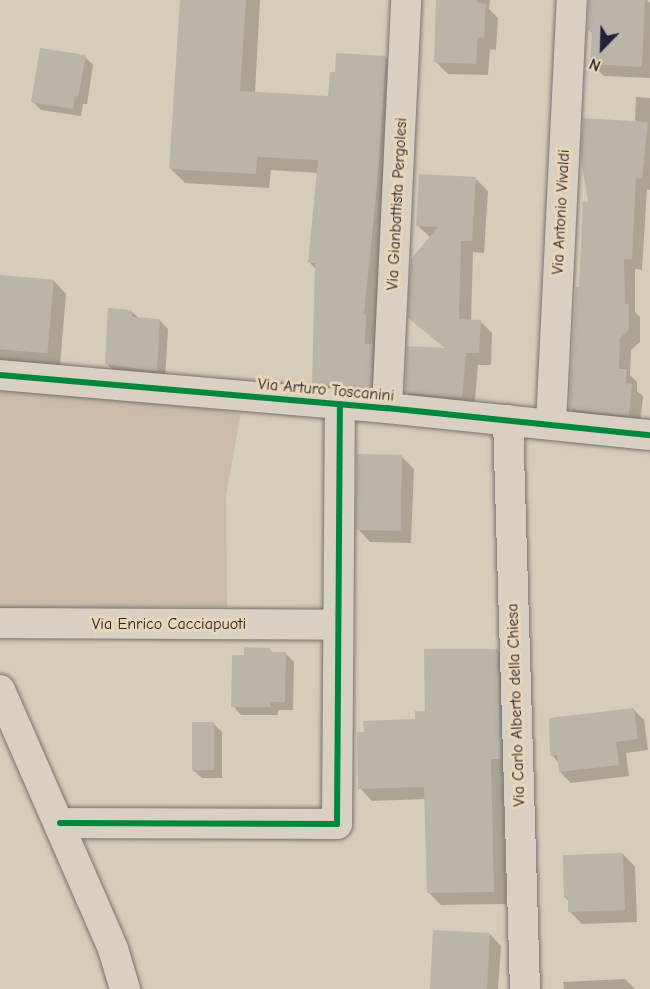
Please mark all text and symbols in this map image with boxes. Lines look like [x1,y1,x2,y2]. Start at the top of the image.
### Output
north arrow [572,18,632,78]
text: N [587,54,603,75]
street label: Via Gianbattista Pergolesi [383,117,411,291]
street label: Via Antonio Vivaldi [548,149,574,275]
street label: Via Arturo Toscanini [257,374,395,406]
street label: Via Carlo Alberto della Chiesa [503,603,529,807]
street label: Via Enrico Cacciapuoti [92,614,246,634]

